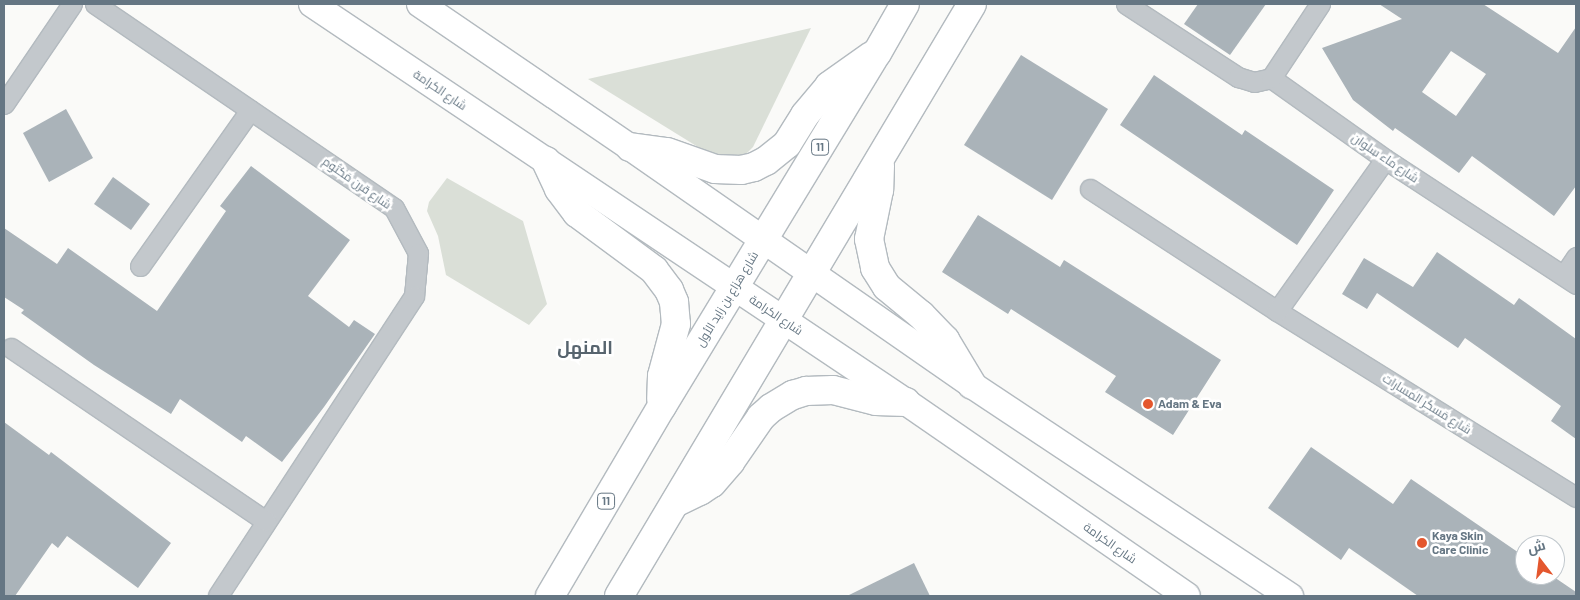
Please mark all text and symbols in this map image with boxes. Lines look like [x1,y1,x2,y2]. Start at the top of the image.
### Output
street label: شارع الكرامة [410,67,470,113]
street label: شارع ماء سِلوان [1349,130,1421,186]
road number: 11 [810,138,830,156]
street label: شارع قرن مَكتُوم [320,154,394,212]
street label: شارع هزاع بن زايد الأول [693,249,761,349]
street label: شارع الكرامة [746,292,806,338]
district label: المنهل [557,336,613,358]
street label: شارع مَسكَر المِسارات [1380,371,1474,437]
place label: Adam & Eva [1158,397,1222,411]
marker: Adam & Eva [1142,398,1154,410]
road number: 11 [596,492,616,510]
street label: شارع الكرامة [1081,519,1139,567]
place label: Kaya Skin Care Clinic [1432,529,1488,557]
north arrow [1515,535,1565,585]
text: ش [1525,535,1547,557]
marker: Kaya Skin Care Clinic [1416,537,1428,549]

